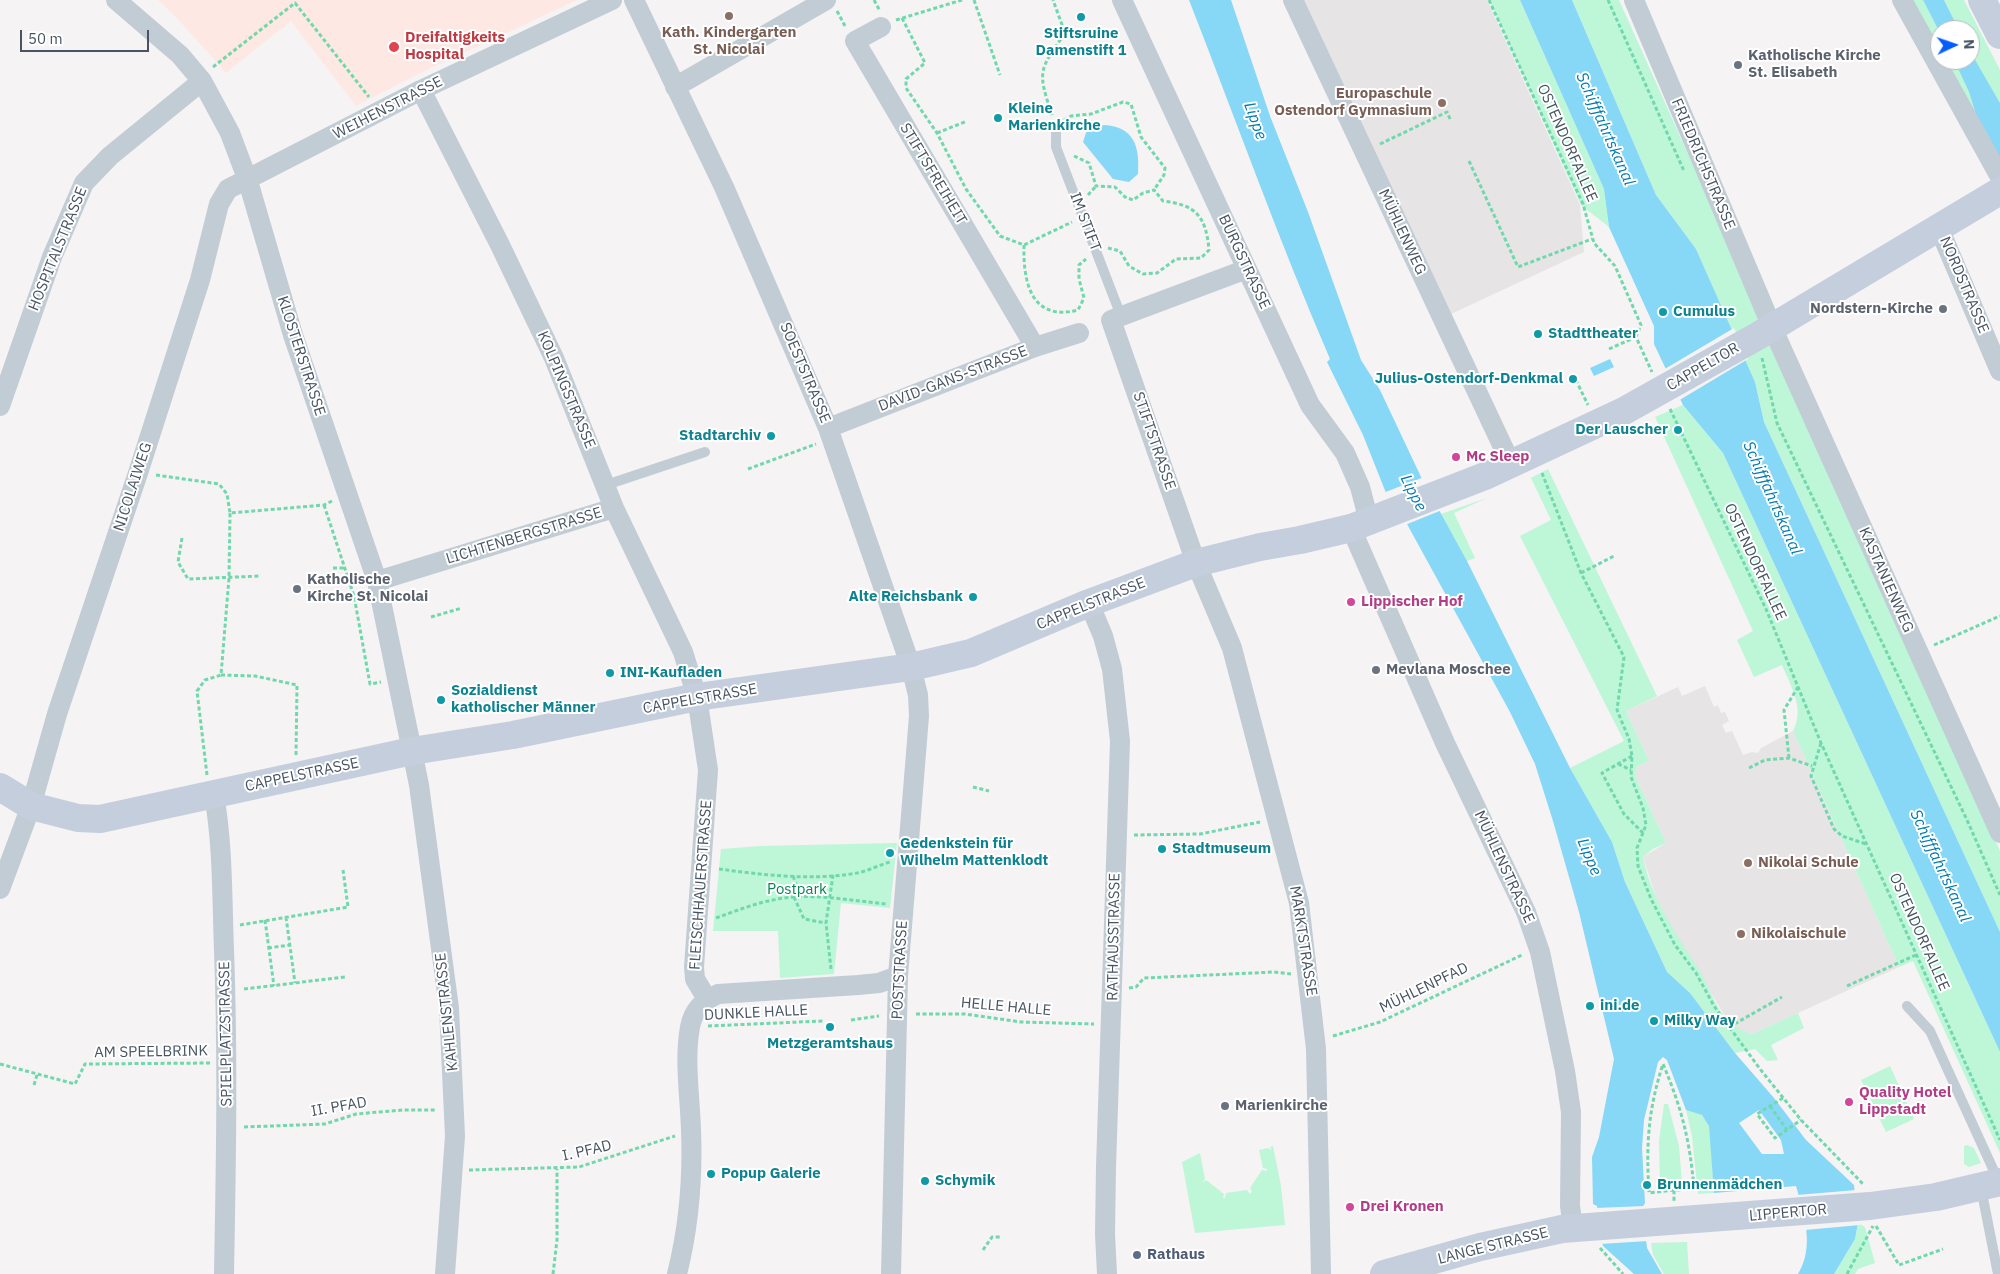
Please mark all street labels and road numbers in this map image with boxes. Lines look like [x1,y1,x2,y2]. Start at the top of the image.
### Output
street label: WEIHENSTRASSE [330,73,446,143]
street label: OSTENDORFALLEE [1533,81,1601,205]
street label: FRIEDRICHSTRASSE [1667,96,1739,232]
street label: STIFTSFREIHEIT [896,120,970,228]
street label: HOSPITALSTRASSE [25,184,91,314]
street label: MÜHLENWEG [1374,186,1430,278]
street label: IM STIFT [1066,190,1104,254]
street label: BURGSTRASSE [1214,212,1274,312]
street label: NORDSTRASSE [1936,234,1992,336]
street label: KLOSTERSTRASSE [273,294,329,418]
street label: SOESTSTRASSE [776,320,834,426]
street label: KOLPINGSTRASSE [533,329,599,451]
street label: CAPPELTOR [1664,339,1742,395]
street label: DAVID-GANS-STRASSE [876,342,1030,416]
street label: STIFTSTRASSE [1129,390,1179,492]
street label: NICOLAIWEG [110,440,156,534]
street label: OSTENDORFALLEE [1720,501,1790,623]
street label: LICHTENBERGSTRASSE [444,504,604,568]
street label: KASTANIENWEG [1855,525,1917,635]
street label: CAPPELSTRASSE [1034,574,1148,634]
street label: CAPPELSTRASSE [641,680,759,718]
street label: CAPPELSTRASSE [244,754,360,796]
street label: FLEISCHHAUERSTRASSE [686,799,716,971]
street label: MÜHLENSTRASSE [1470,808,1538,926]
street label: OSTENDORFALLEE [1885,870,1953,994]
street label: RATHAUSSTRASSE [1104,873,1124,1001]
street label: MARKTSTRASSE [1285,885,1321,997]
street label: POSTSTRASSE [888,920,912,1020]
street label: KAHLENSTRASSE [432,952,462,1072]
street label: MÜHLENPFAD [1377,959,1471,1017]
street label: SPIELPLATZSTRASSE [216,961,236,1107]
street label: HELLE HALLE [960,994,1052,1020]
street label: DUNKLE HALLE [704,1001,808,1025]
street label: AM SPEELBRINK [94,1042,208,1062]
street label: II. PFAD [310,1093,368,1121]
street label: I. PFAD [561,1137,613,1165]
street label: LIPPERTOR [1748,1201,1828,1225]
street label: LANGE STRASSE [1436,1224,1550,1268]

